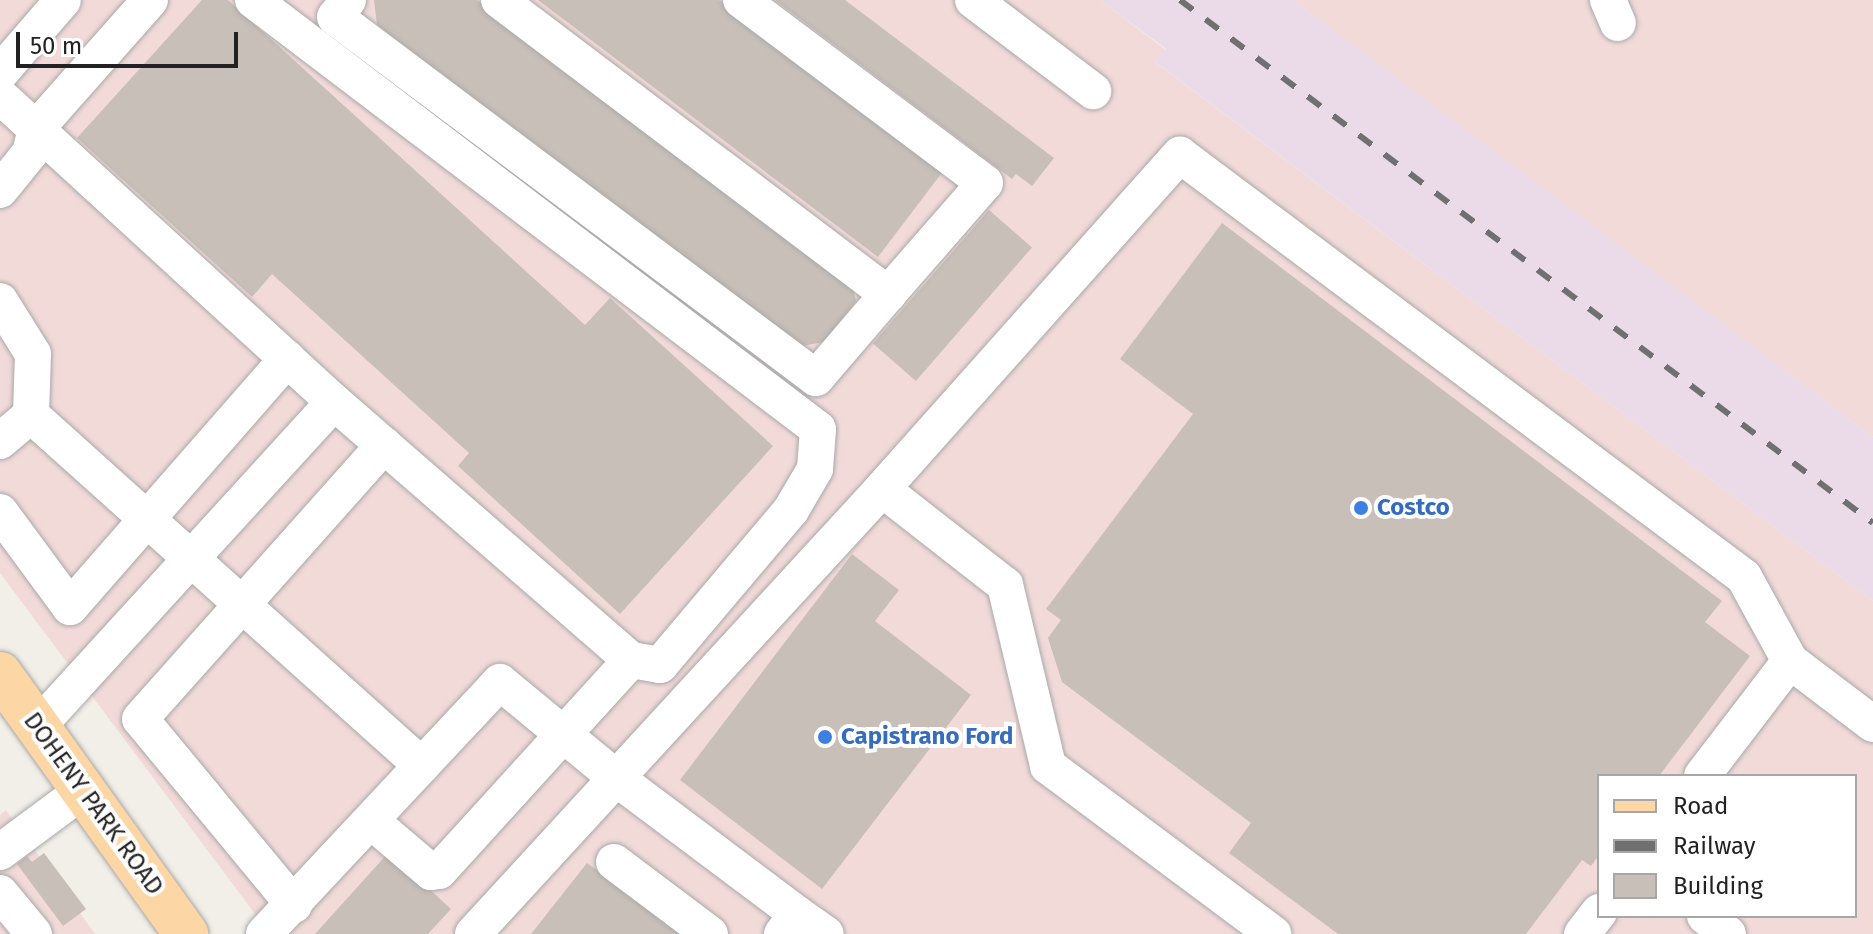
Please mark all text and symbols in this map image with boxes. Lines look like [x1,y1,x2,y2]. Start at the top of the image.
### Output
scale bar [20,16,242,66]
text: 50 m [30,32,82,60]
place label: Costco [1377,494,1450,522]
marker: Costco [1352,499,1370,517]
street label: DOHENY PARK ROAD [17,707,169,901]
place label: Capistrano Ford [841,723,1013,751]
marker: Capistrano Ford [816,728,834,746]
legend [1597,774,1857,918]
text: Road [1673,792,1728,820]
text: Railway [1673,832,1756,860]
text: Building [1673,872,1763,900]

